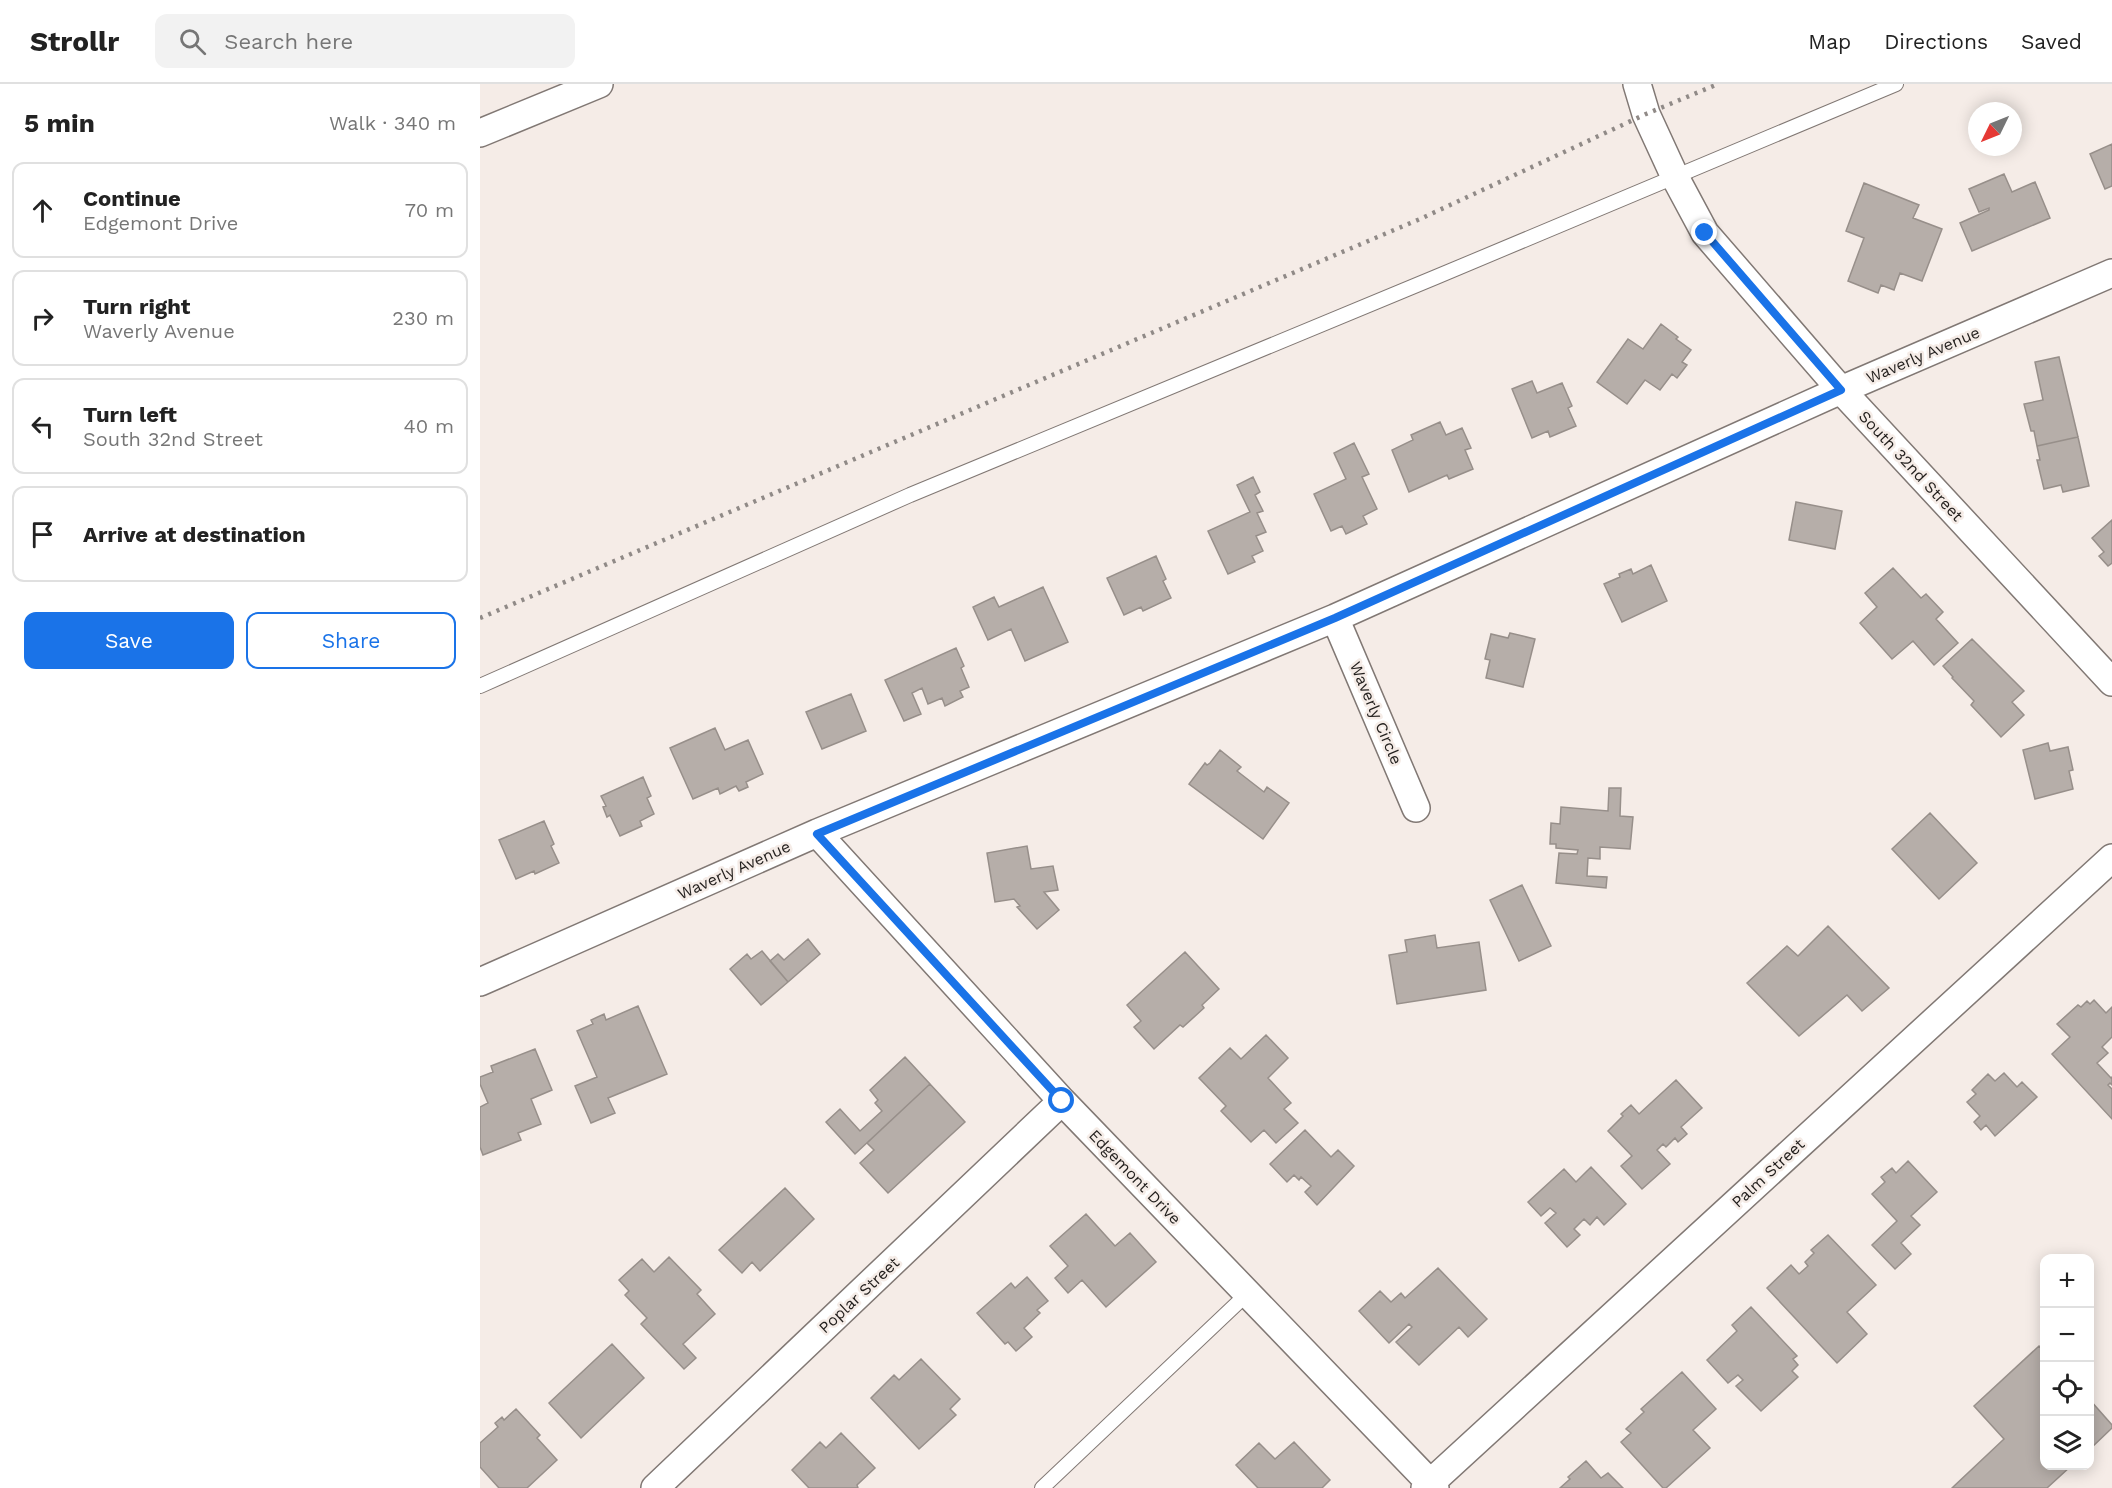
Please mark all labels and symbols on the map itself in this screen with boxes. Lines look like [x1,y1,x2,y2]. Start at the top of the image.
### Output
north arrow [1968,102,2022,156]
route end [1691,219,1717,245]
street label: Waverly Avenue [1863,323,1983,387]
street label: South 32nd Street [1855,407,1967,525]
street label: Waverly Circle [1346,659,1406,767]
street label: Waverly Avenue [675,837,793,903]
route start [1048,1087,1074,1113]
street label: Edgemont Drive [1085,1126,1185,1228]
street label: Palm Street [1728,1134,1809,1212]
street label: Poplar Street [815,1253,903,1337]

